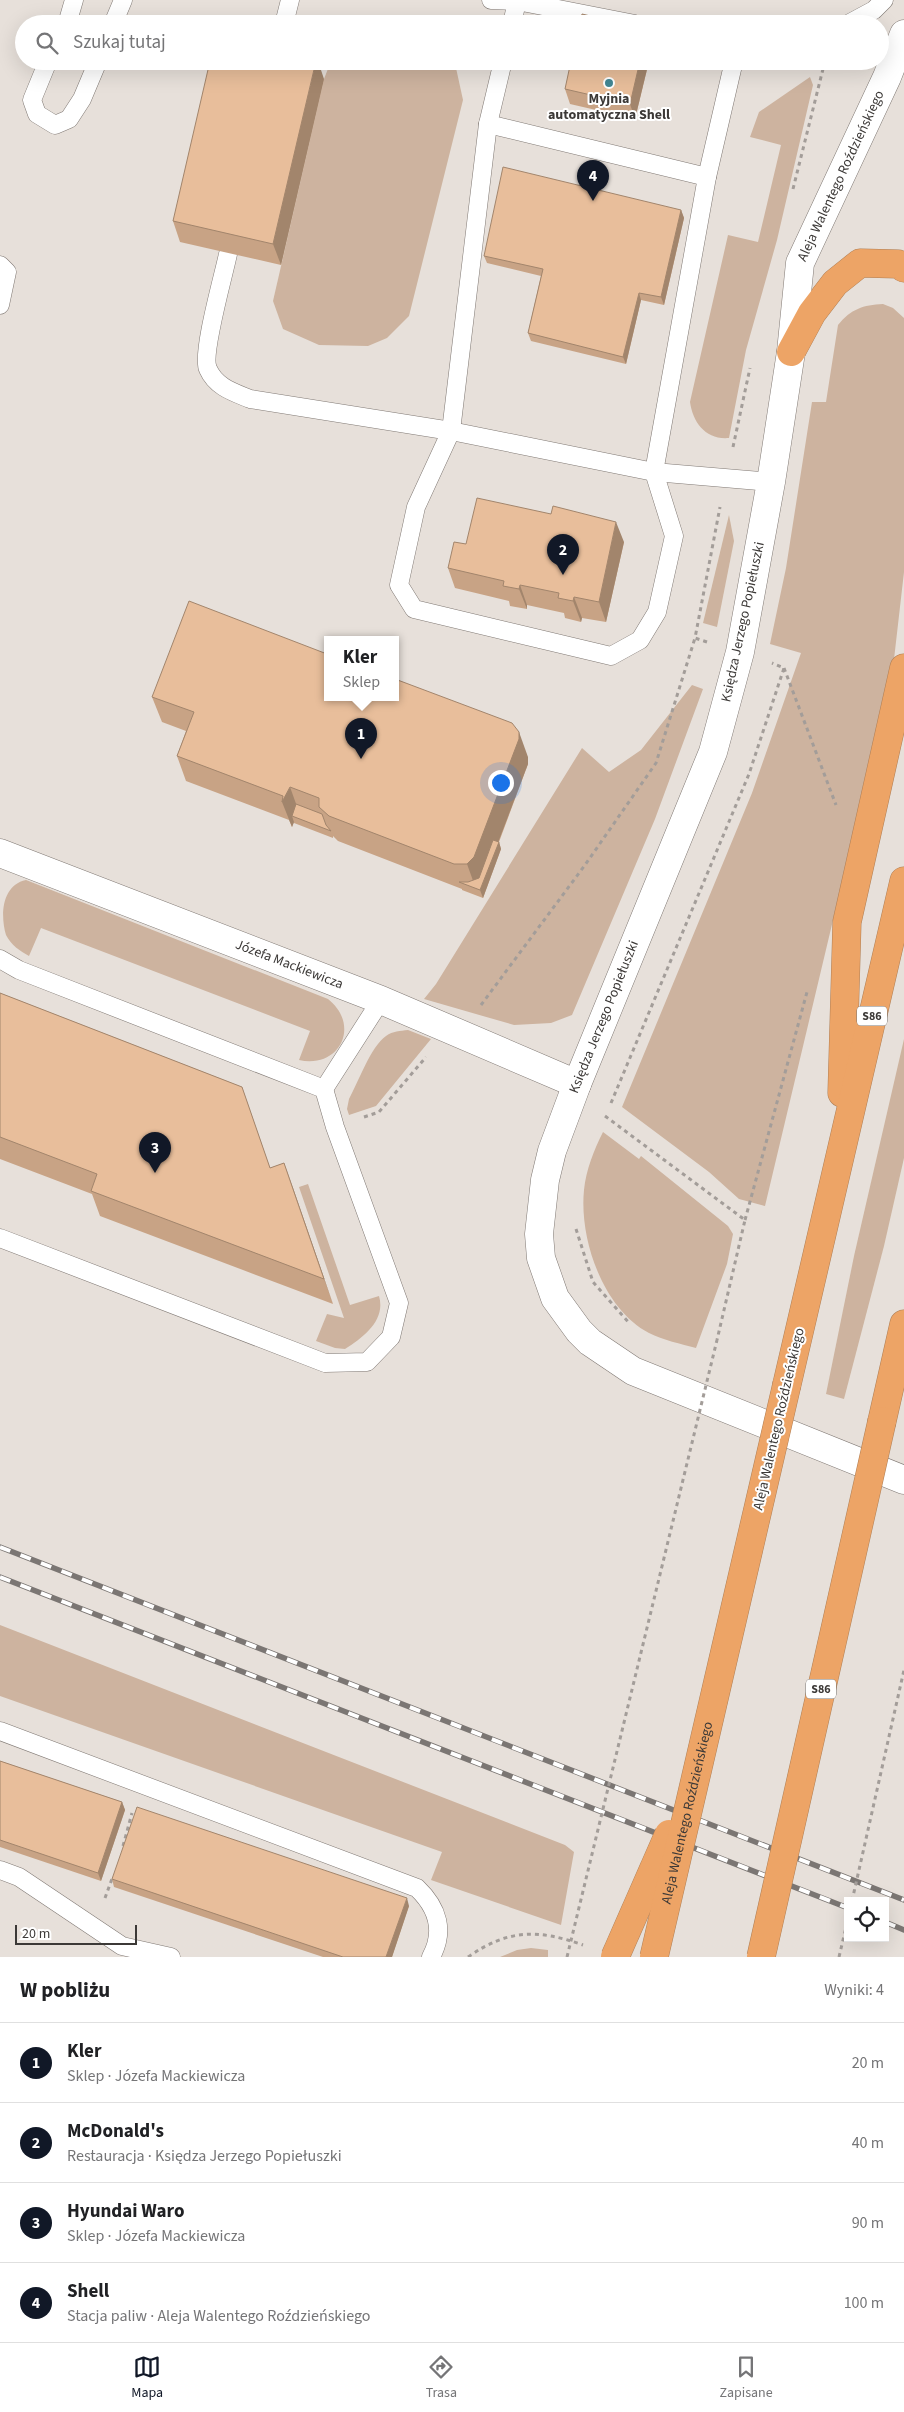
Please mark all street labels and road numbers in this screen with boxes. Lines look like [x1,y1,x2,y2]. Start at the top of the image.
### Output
street label: Aleja Walentego Roździeńskiego [793,87,889,265]
street label: Księdza Jerzego Popiełuszki [716,540,770,704]
street label: Józefa Mackiewicza [232,935,346,994]
street label: Księdza Jerzego Popiełuszki [564,938,644,1096]
road number: S86 [857,1006,887,1026]
street label: Aleja Walentego Roździeńskiego [748,1326,810,1512]
road number: S86 [806,1680,836,1698]
street label: Aleja Walentego Roździeńskiego [657,1720,718,1906]

